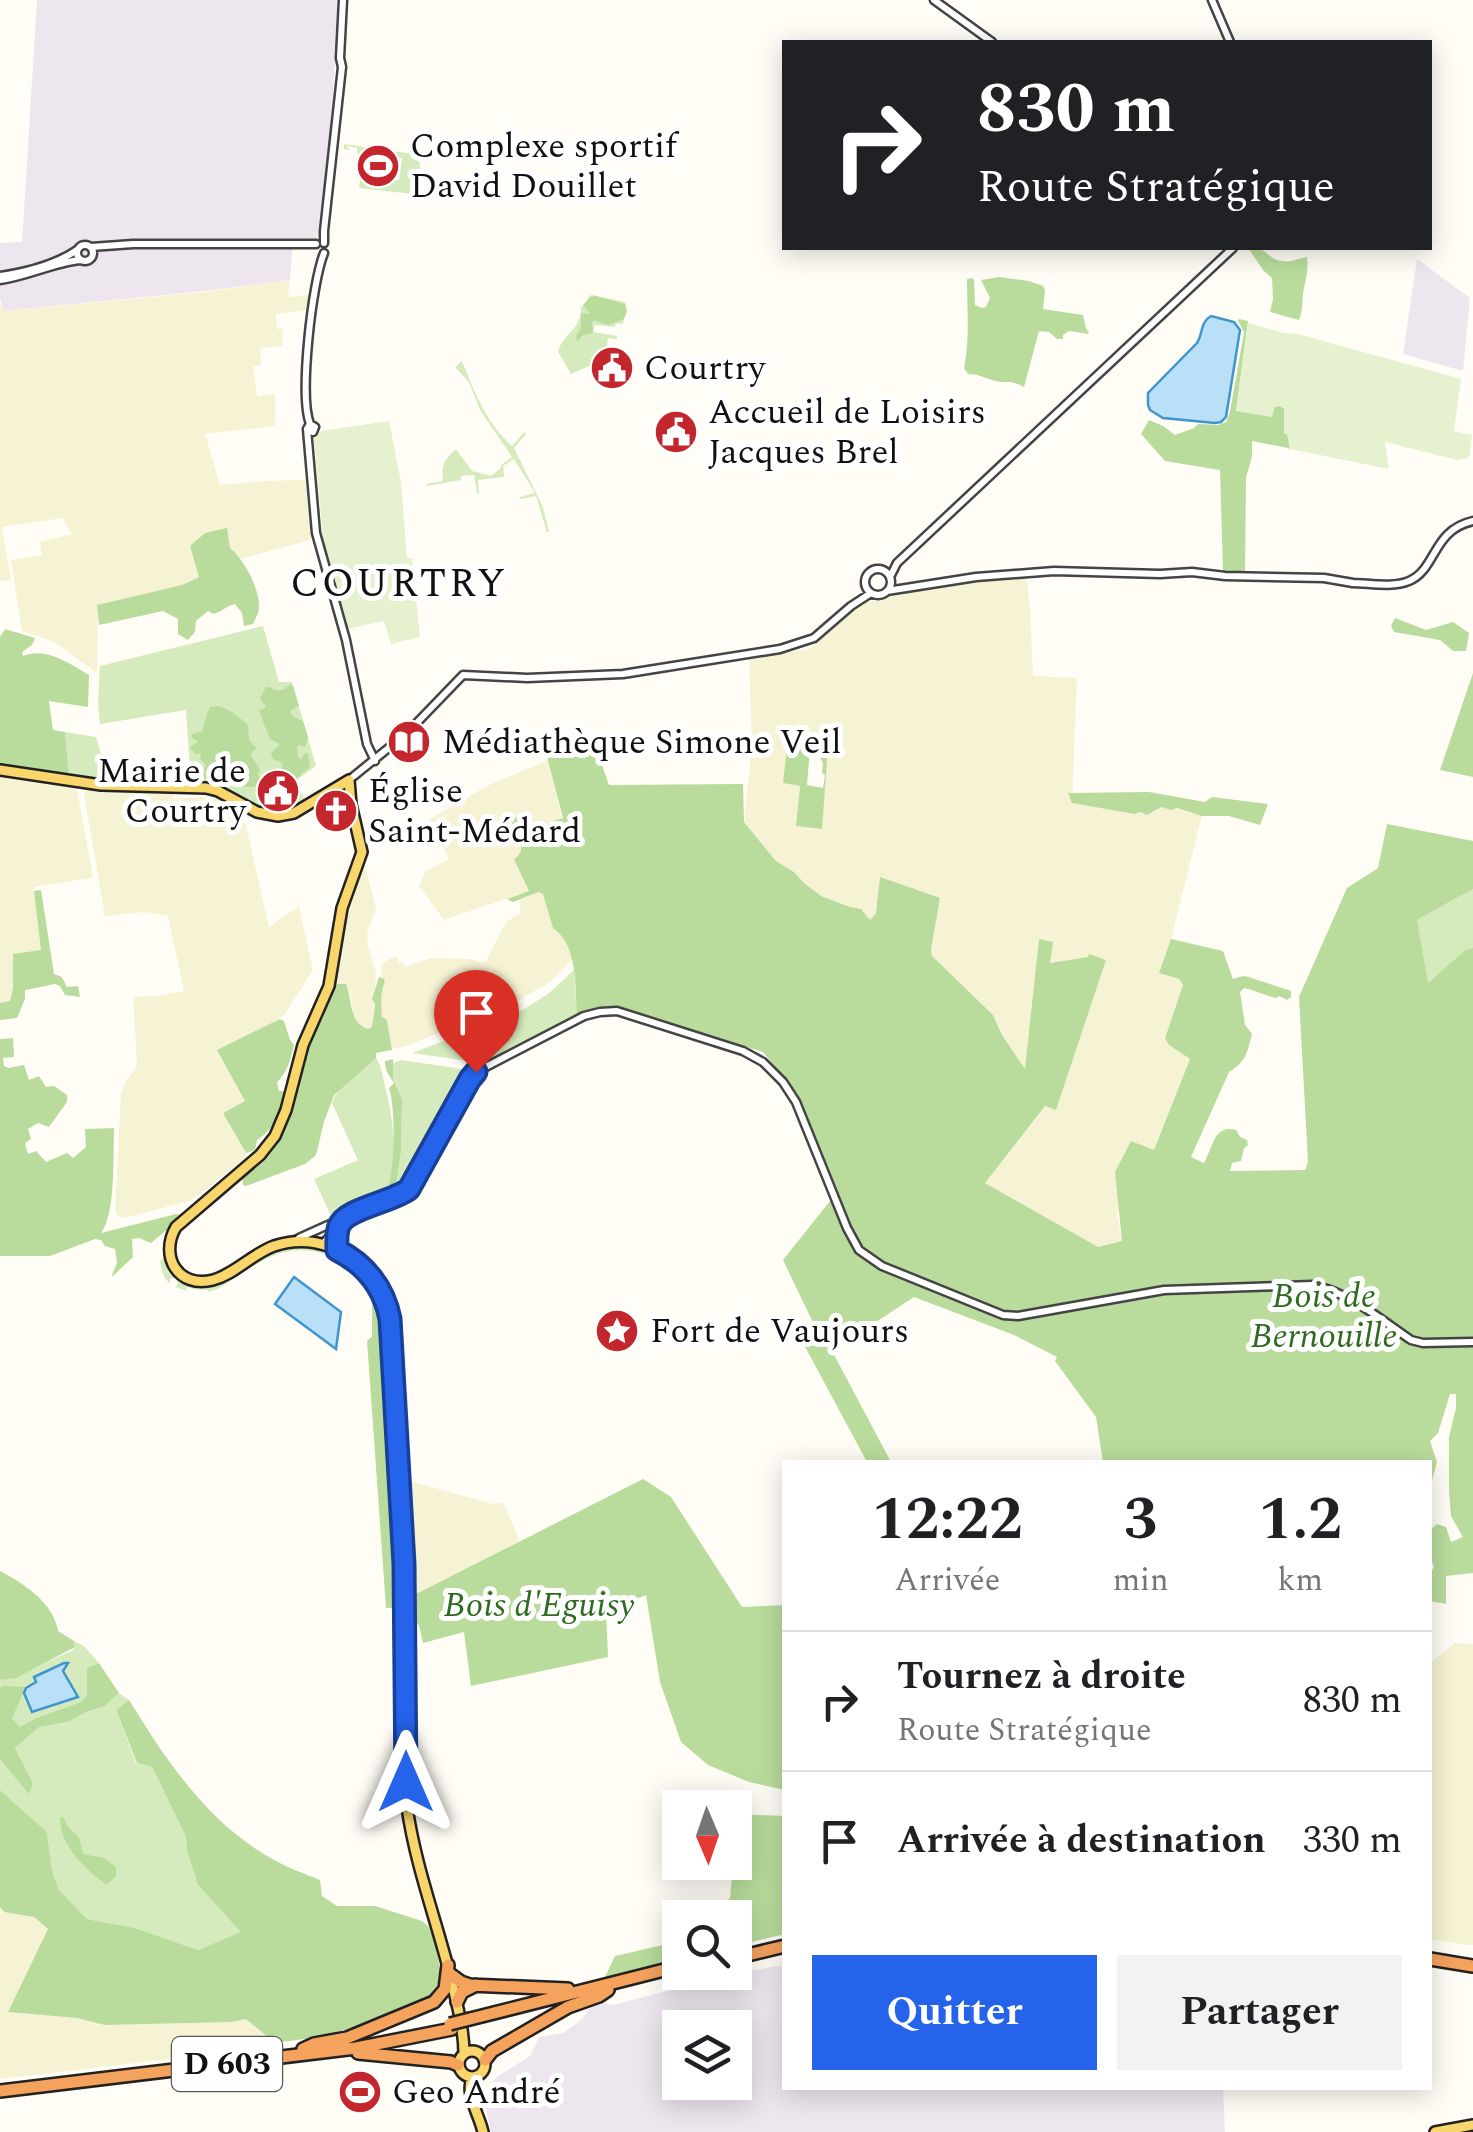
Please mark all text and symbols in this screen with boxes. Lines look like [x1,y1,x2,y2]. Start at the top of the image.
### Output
text: 830 m [977,57,1175,163]
icon: right [812,80,942,210]
place label: Complexe sportif David Douillet [410,120,680,213]
sports icon: Complexe sportif David Douillet [355,143,401,189]
text: Route Stratégique [977,153,1335,222]
place label: Courtry [644,342,766,395]
public building icon: Courtry [589,345,635,391]
place label: Accueil de Loisirs Jacques Brel [708,386,986,479]
public building icon: Accueil de Loisirs Jacques Brel [653,409,699,455]
district label: COURTRY [290,554,508,615]
place label: Médiathèque Simone Veil [442,716,842,769]
library icon: Médiathèque Simone Veil [386,719,432,765]
place label: Mairie de Courtry [97,745,247,838]
place label: Église Saint-Médard [368,765,581,858]
public building icon: Mairie de Courtry [255,768,301,814]
church icon: Église Saint-Médard [313,788,359,834]
pin [434,970,519,1073]
icon: arrive [449,985,504,1040]
park label: Bois de Bernouille [1250,1270,1398,1363]
place label: Fort de Vaujours [650,1305,909,1358]
place icon: Fort de Vaujours [594,1308,640,1354]
text: 12:22 [872,1474,1023,1566]
text: 3 [1124,1474,1157,1566]
text: 1.2 [1259,1474,1342,1566]
text: Arrivée [894,1556,1000,1605]
text: min [1113,1556,1169,1605]
text: km [1278,1556,1323,1605]
park label: Bois d'Eguisy [444,1579,635,1632]
text: Tournez à droite [897,1648,1186,1706]
text: 830 m [1303,1672,1402,1730]
icon: right [812,1674,867,1729]
text: Route Stratégique [897,1706,1151,1755]
position arrow [354,1730,458,1834]
north arrow [662,1790,752,1880]
map controls [662,1790,752,2100]
text: Arrivée à destination [897,1812,1266,1870]
text: 330 m [1303,1812,1402,1870]
icon: arrive [812,1814,867,1869]
button: search [662,1900,752,1990]
button: Quitter [812,1955,1097,2070]
button: Partager [1117,1955,1402,2070]
button: layers [662,2010,752,2100]
road number: D 603 [172,2037,282,2091]
place label: Geo André [392,2066,561,2119]
sports icon: Geo André [337,2069,383,2115]

